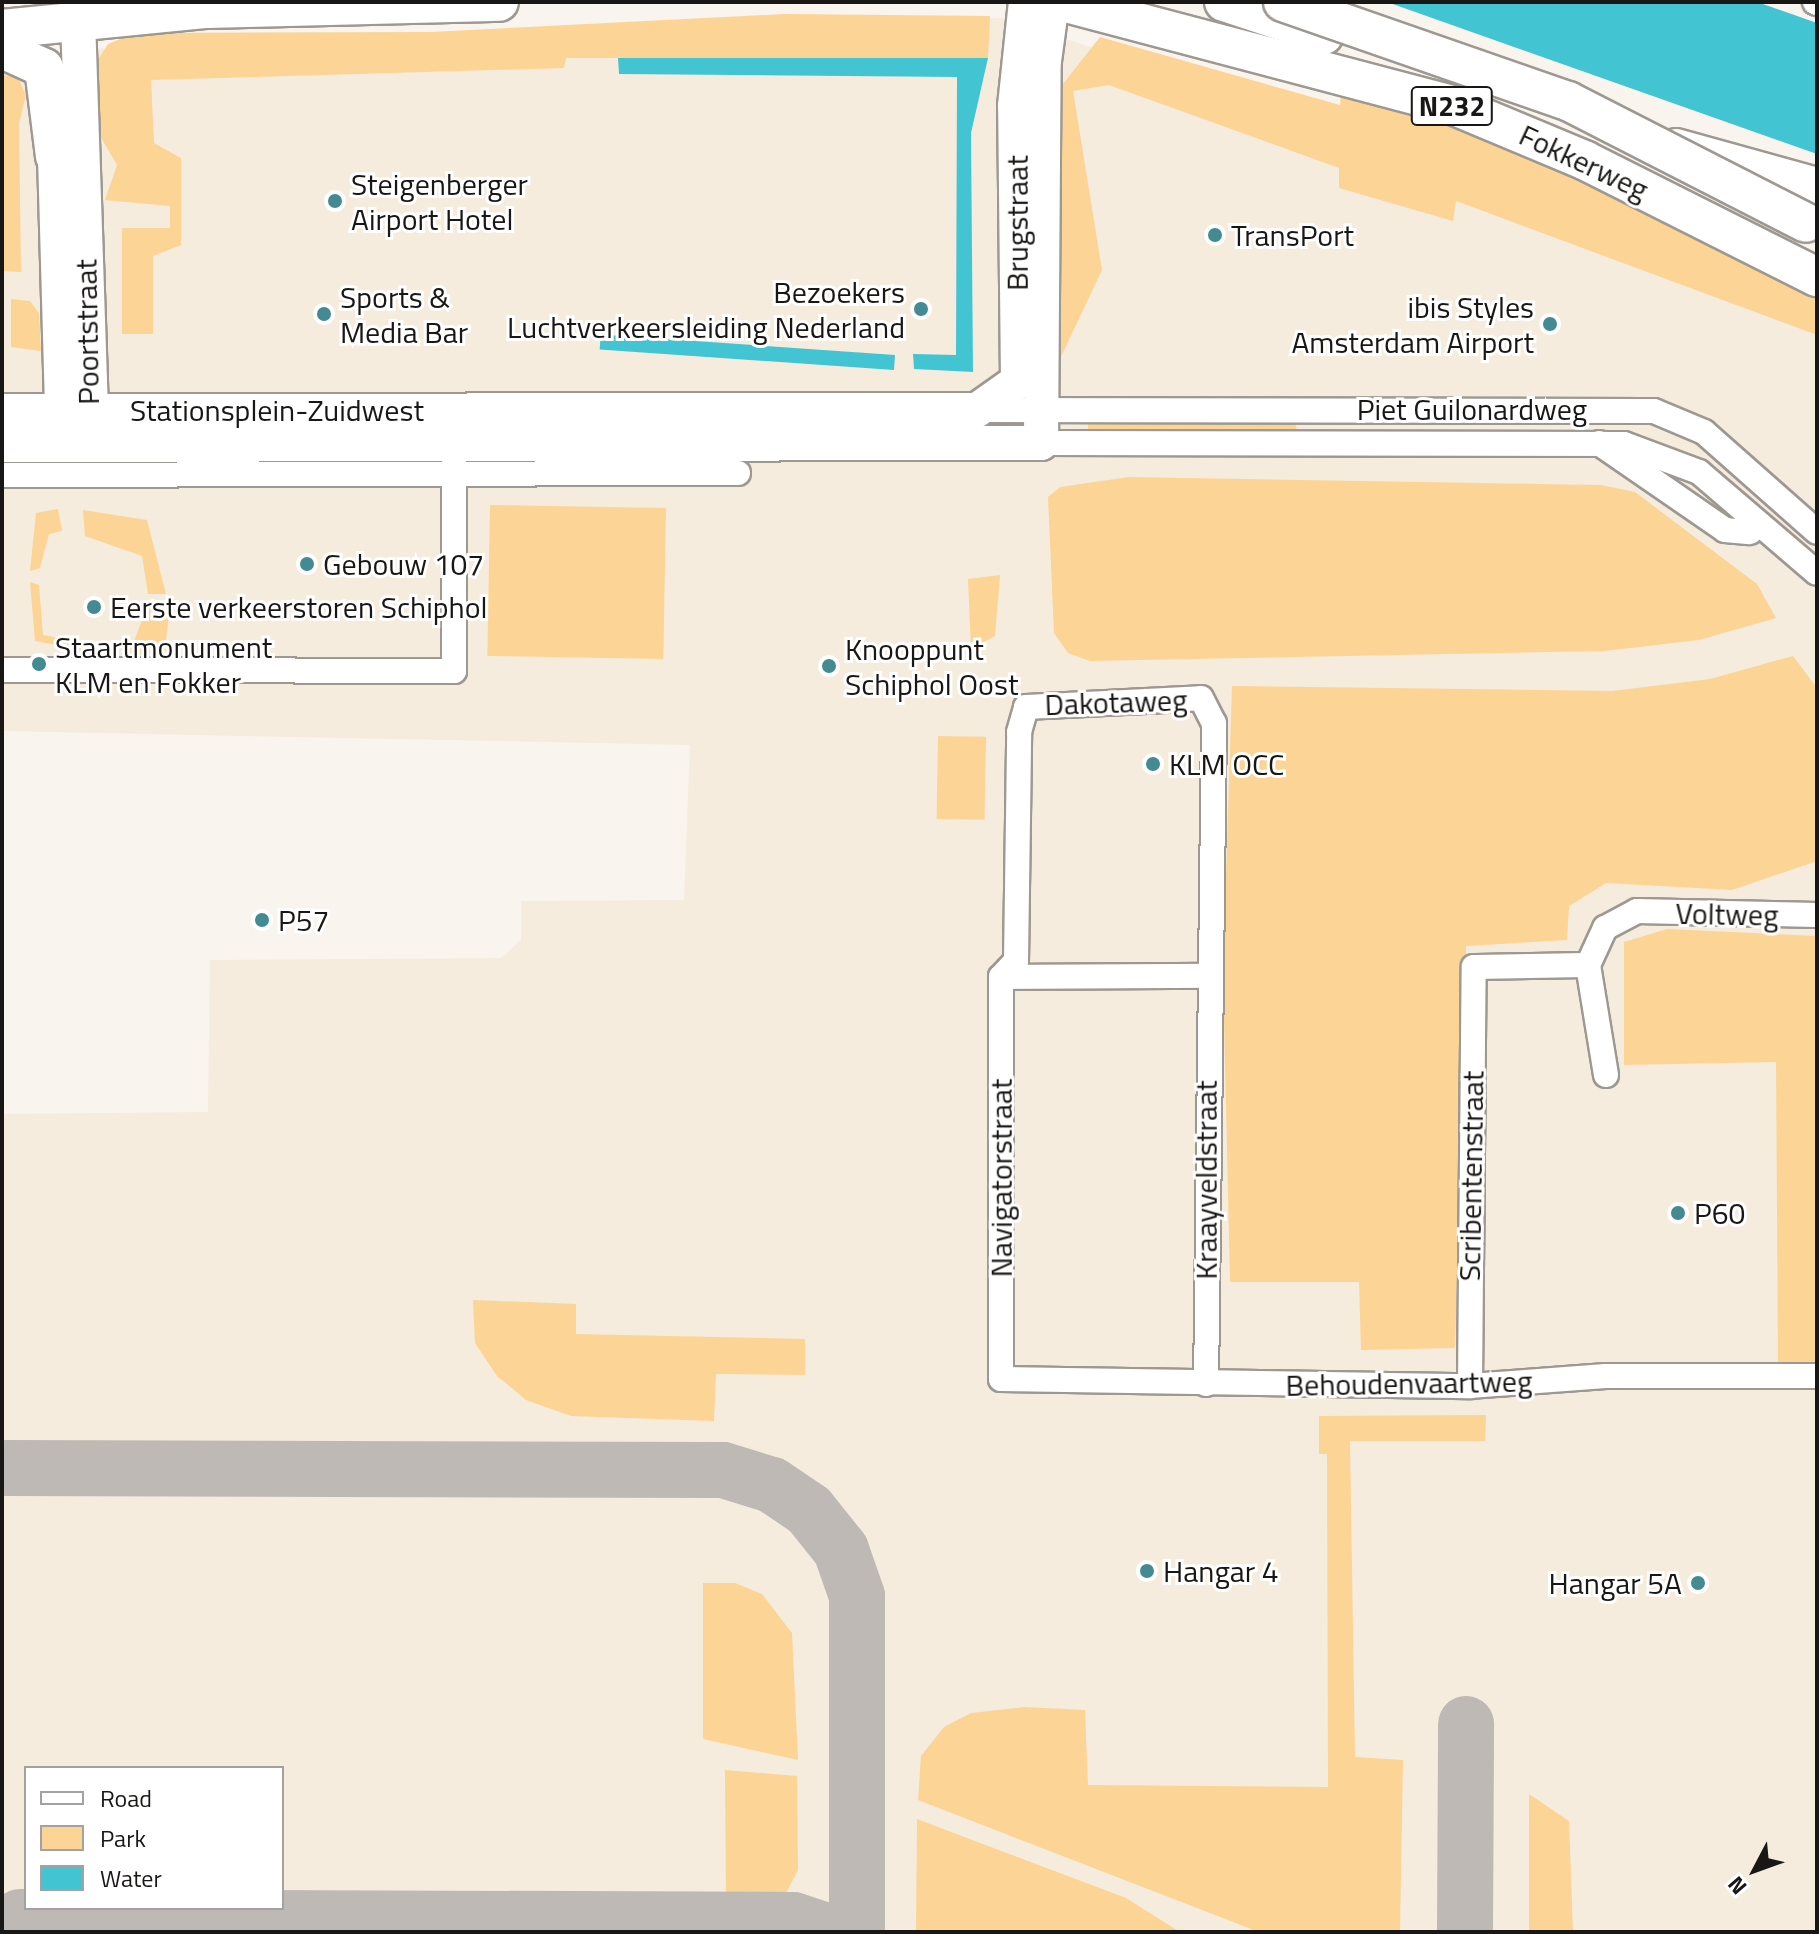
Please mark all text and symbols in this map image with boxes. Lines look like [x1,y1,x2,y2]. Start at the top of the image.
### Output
road number: N232 [1410,82,1494,130]
street label: Fokkerweg [1514,116,1654,208]
street label: Brugstraat [999,155,1035,291]
place label: Steigenberger Airport Hotel [351,166,528,236]
marker: Steigenberger Airport Hotel [326,192,344,210]
place label: TransPort [1231,217,1354,253]
marker: TransPort [1206,226,1224,244]
street label: Poortstraat [68,259,106,405]
place label: Bezoekers Luchtverkeersleiding Nederland [507,274,905,344]
place label: Sports & Media Bar [340,279,468,350]
place label: ibis Styles Amsterdam Airport [1291,289,1534,360]
marker: Bezoekers Luchtverkeersleiding Nederland [912,300,930,318]
marker: Sports & Media Bar [315,305,333,323]
marker: ibis Styles Amsterdam Airport [1541,315,1559,333]
street label: Piet Guilonardweg [1357,391,1587,427]
street label: Stationsplein-Zuidwest [130,392,424,428]
place label: Gebouw 107 [323,546,484,582]
marker: Gebouw 107 [298,555,316,573]
place label: Eerste verkeerstoren Schiphol [110,589,487,625]
marker: Eerste verkeerstoren Schiphol [85,598,103,616]
place label: Staartmonument KLM en Fokker [55,629,272,700]
place label: Knooppunt Schiphol Oost [845,631,1018,702]
marker: Staartmonument KLM en Fokker [30,655,48,673]
marker: Knooppunt Schiphol Oost [820,657,838,675]
street label: Dakotaweg [1044,682,1188,722]
place label: KLM OCC [1169,746,1284,782]
marker: KLM OCC [1144,755,1162,773]
street label: Voltweg [1675,895,1779,933]
place label: P57 [278,902,329,938]
marker: P57 [253,911,271,929]
street label: Scribentenstraat [1451,1070,1491,1282]
street label: Navigatorstraat [983,1079,1019,1277]
street label: Kraayveldstraat [1188,1080,1224,1280]
place label: P60 [1694,1195,1745,1231]
marker: P60 [1669,1204,1687,1222]
street label: Behoudenvaartweg [1285,1363,1533,1403]
place label: Hangar 4 [1163,1553,1279,1589]
marker: Hangar 4 [1138,1562,1156,1580]
place label: Hangar 5A [1549,1565,1682,1601]
marker: Hangar 5A [1689,1574,1707,1592]
legend [24,1766,284,1910]
text: Road [100,1780,152,1816]
text: Park [100,1820,146,1856]
north arrow [1715,1830,1795,1910]
text: Water [100,1860,162,1896]
text: N [1719,1869,1755,1903]

